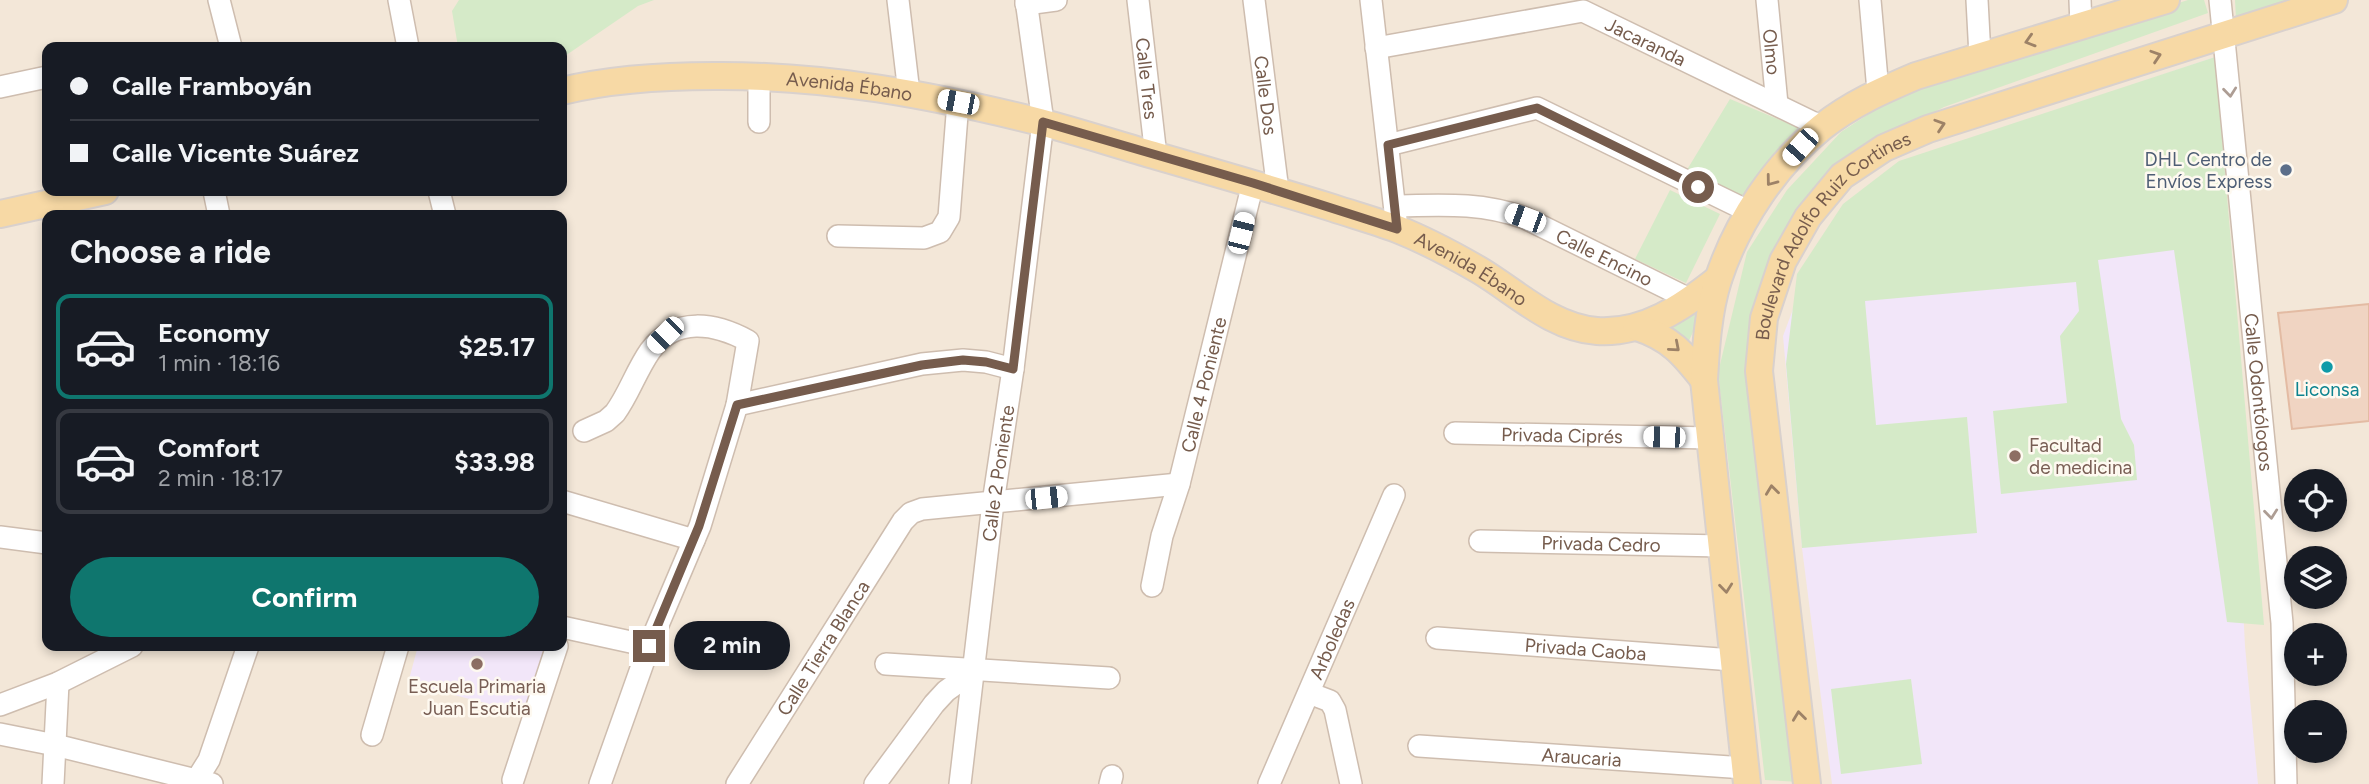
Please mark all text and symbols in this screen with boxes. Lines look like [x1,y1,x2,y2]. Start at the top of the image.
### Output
street label: Jacaranda [1601,13,1690,71]
street label: Olmo [1758,28,1785,76]
one-way arrow [2024,33,2036,48]
street label: Calle Tres [1130,36,1163,121]
one-way arrow [2150,50,2162,64]
street label: Calle Dos [1249,54,1282,136]
street label: Avenida Ébano [785,67,914,106]
text: Calle Framboyán [112,70,312,102]
one-way arrow [2222,86,2237,98]
car [936,88,981,116]
one-way arrow [1933,119,1945,133]
car [1779,124,1822,170]
street label: Boulevard Adolfo Ruiz Cortines [1751,127,1914,341]
text: Calle Vicente Suárez [112,137,359,169]
place label: DHL Centro de Envíos Express [2145,148,2272,193]
marker: DHL Centro de Envíos Express [2278,162,2294,178]
route start [1682,171,1714,203]
one-way arrow [1767,173,1780,186]
car [1502,201,1549,235]
car [1226,210,1257,256]
street label: Calle Encino [1552,224,1656,291]
street label: Avenida Ébano [1411,227,1531,311]
text: Choose a ride [70,233,271,271]
street label: Calle Odontólogos [2239,312,2278,472]
car [643,313,688,357]
icon: car [74,315,137,378]
street label: Calle 4 Poniente [1176,315,1232,455]
text: Economy [158,317,270,349]
text: $25.17 [459,331,535,363]
one-way arrow [1667,339,1680,351]
text: 1 min · 18:16 [158,349,280,377]
marker: Liconsa [2319,359,2335,375]
place label: Liconsa [2295,378,2359,401]
street label: Calle 2 Poniente [978,404,1019,543]
street label: Privada Ciprés [1501,423,1623,448]
car [1643,426,1686,448]
icon: car [74,430,137,493]
text: Comfort [158,432,260,464]
place label: Facultad de medicina [2029,434,2132,479]
text: $33.98 [454,446,535,478]
marker: Facultad de medicina [2007,448,2023,464]
text: 2 min · 18:17 [158,464,283,492]
map controls [2284,469,2347,763]
button: locate [2284,469,2347,532]
one-way arrow [1765,484,1780,495]
car [1025,485,1068,511]
one-way arrow [2264,508,2279,519]
street label: Privada Cedro [1541,531,1661,557]
button: layers [2284,546,2347,609]
button: Confirm [70,557,539,637]
street label: Calle Tierra Blanca [772,576,875,720]
one-way arrow [1718,583,1733,594]
street label: Arboledas [1305,595,1360,683]
callout: 2 min [674,622,789,670]
button: + [2284,623,2347,686]
route end [633,630,665,662]
text: 2 min [703,631,761,659]
street label: Privada Caoba [1524,634,1647,666]
marker: Escuela Primaria Juan Escutia [469,656,485,672]
place label: Escuela Primaria Juan Escutia [408,675,546,720]
button: − [2284,700,2347,763]
one-way arrow [1791,710,1806,722]
street label: Araucaria [1541,743,1622,772]

